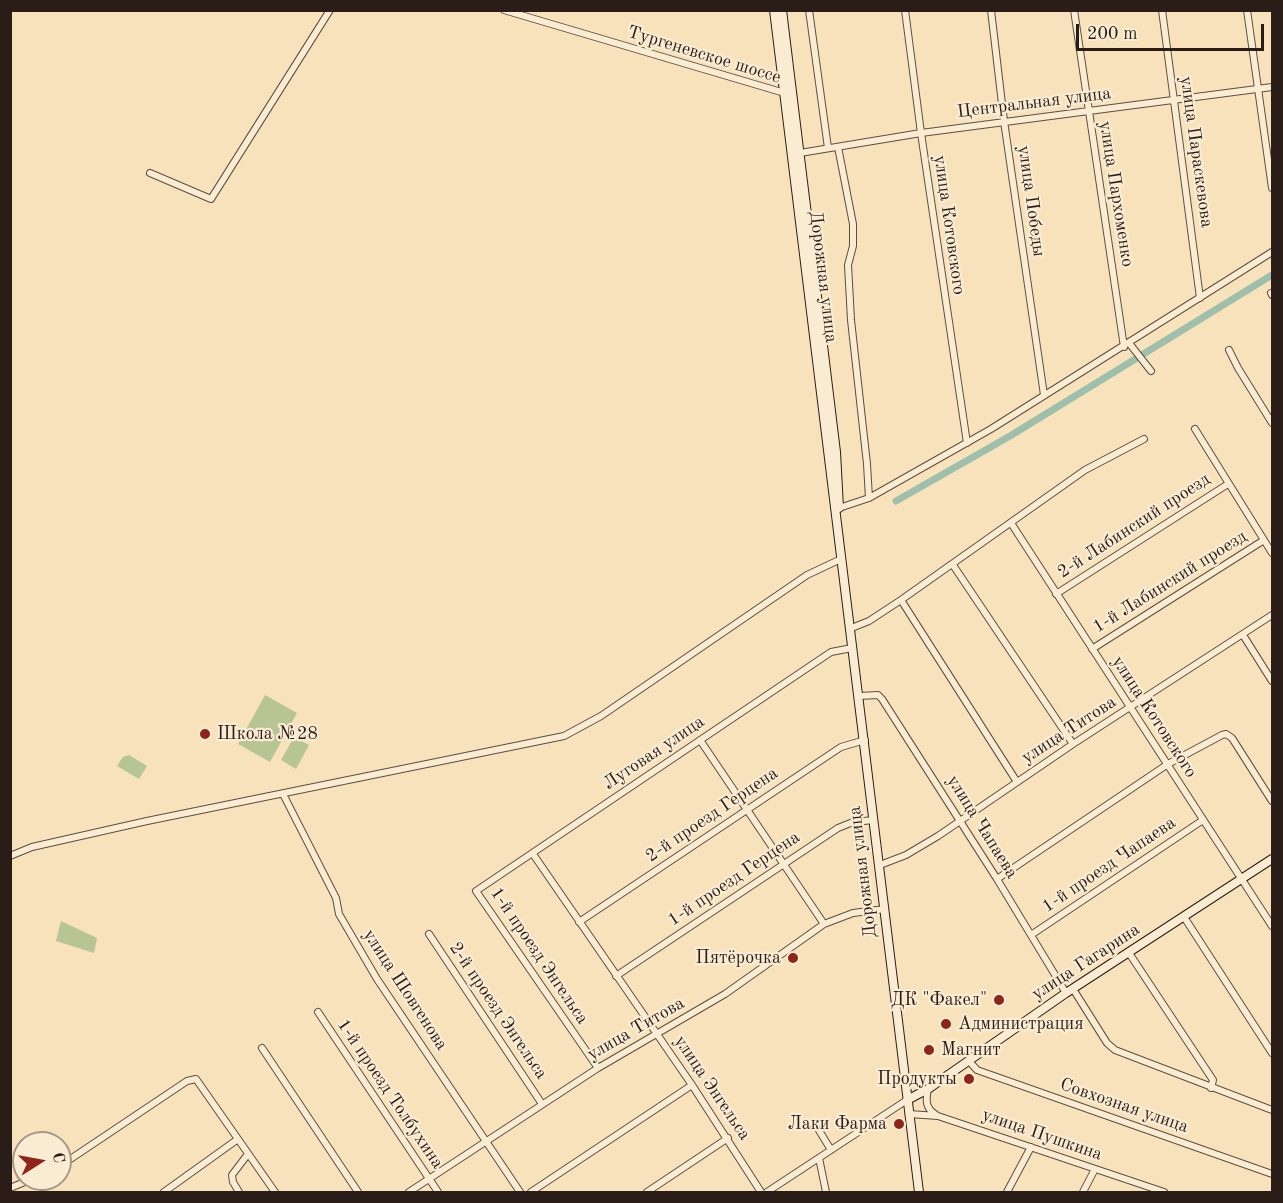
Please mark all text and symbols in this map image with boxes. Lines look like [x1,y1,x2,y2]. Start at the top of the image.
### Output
scale bar [1079,12,1266,50]
street label: Тургеневское шоссе [625,21,783,89]
text: 200 m [1087,25,1138,43]
street label: улица Параскевова [1175,75,1217,229]
street label: Центральная улица [956,83,1112,123]
street label: улица Пархоменко [1094,120,1138,268]
street label: улица Победы [1013,144,1049,258]
street label: улица Котовского [929,154,969,296]
street label: Дорожная улица [804,210,842,344]
street label: 2-й Лабинский проезд [1054,469,1214,583]
street label: 1-й Лабинский проезд [1089,526,1251,638]
street label: улица Котовского [1107,652,1201,782]
street label: улица Титова [1018,691,1120,769]
street label: Луговая улица [599,711,709,795]
place label: Школа №28 [217,723,318,745]
marker: Школа №28 [198,727,212,741]
street label: 2-й проезд Герцена [642,763,782,867]
street label: улица Чапаева [942,771,1022,883]
street label: Дорожная улица [844,805,882,939]
street label: 1-й проезд Чапаева [1038,812,1180,918]
street label: 1-й проезд Герцена [664,827,804,931]
street label: 1-й проезд Энгельса [485,883,593,1029]
street label: улица Гагарина [1028,919,1144,1005]
street label: улица Шовгенова [358,925,452,1055]
street label: 2-й проезд Энгельса [444,938,552,1084]
place label: Пятёрочка [696,947,781,969]
marker: Пятёрочка [786,951,800,965]
place label: ДК "Факел" [891,989,987,1011]
street label: улица Титова [584,993,688,1065]
marker: ДК "Факел" [992,993,1006,1007]
place label: Администрация [958,1013,1084,1035]
street label: 1-й проезд Толбухина [332,1015,448,1173]
marker: Администрация [939,1017,953,1031]
street label: улица Энгельса [669,1031,755,1145]
place label: Магнит [941,1039,1001,1061]
marker: Магнит [922,1043,936,1057]
place label: Продукты [877,1068,957,1090]
marker: Продукты [962,1072,976,1086]
street label: Совхозная улица [1057,1074,1191,1138]
street label: улица Пушкина [979,1104,1105,1166]
place label: Лаки Фарма [788,1113,887,1135]
marker: Лаки Фарма [892,1117,906,1131]
north arrow [12,1131,72,1191]
text: С [49,1151,67,1165]

